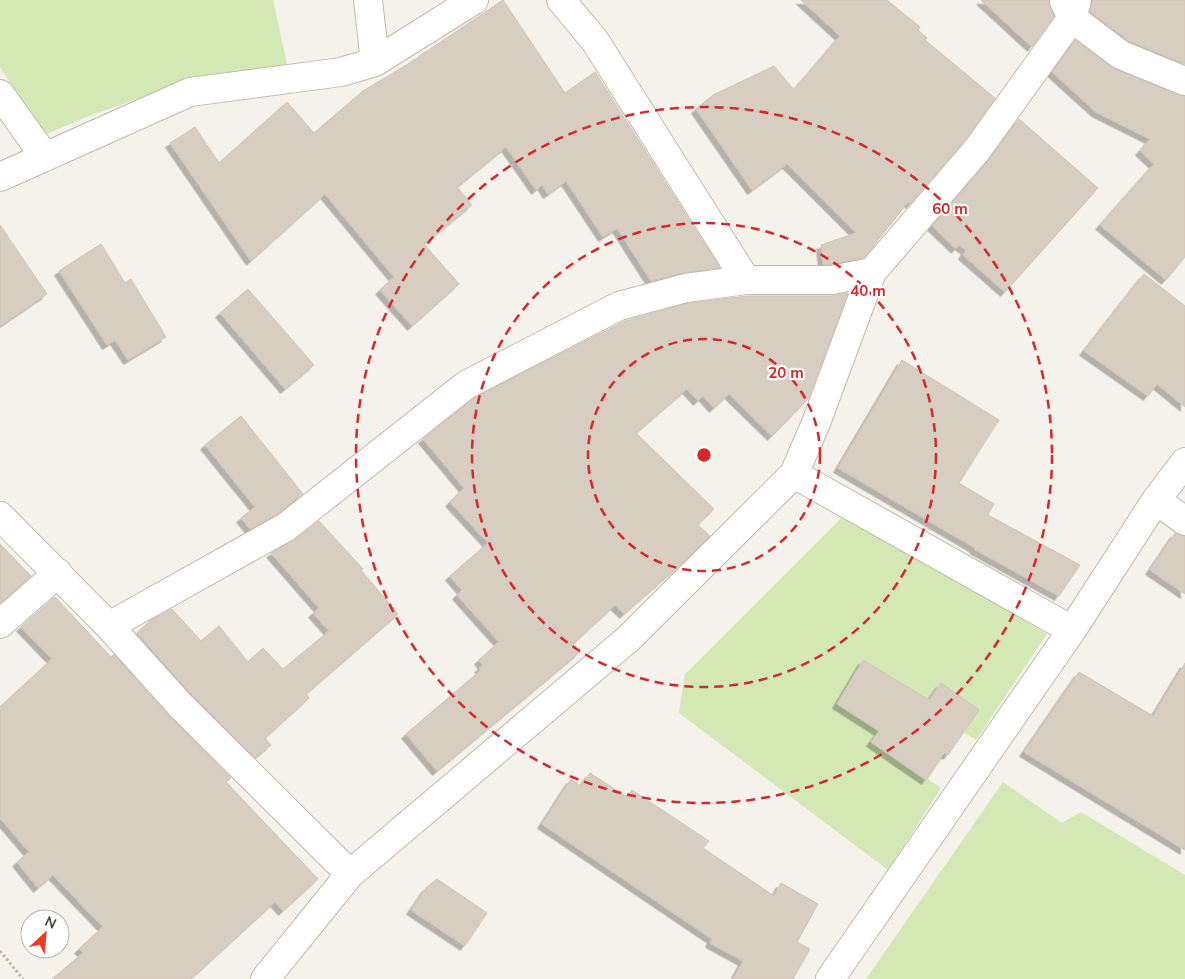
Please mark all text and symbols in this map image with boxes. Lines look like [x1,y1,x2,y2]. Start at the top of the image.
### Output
text: 60 m [932,199,968,218]
text: 40 m [850,281,886,300]
text: 20 m [768,363,804,382]
centre of rings [695,446,713,464]
north arrow [20,909,70,959]
text: N [42,912,59,933]

